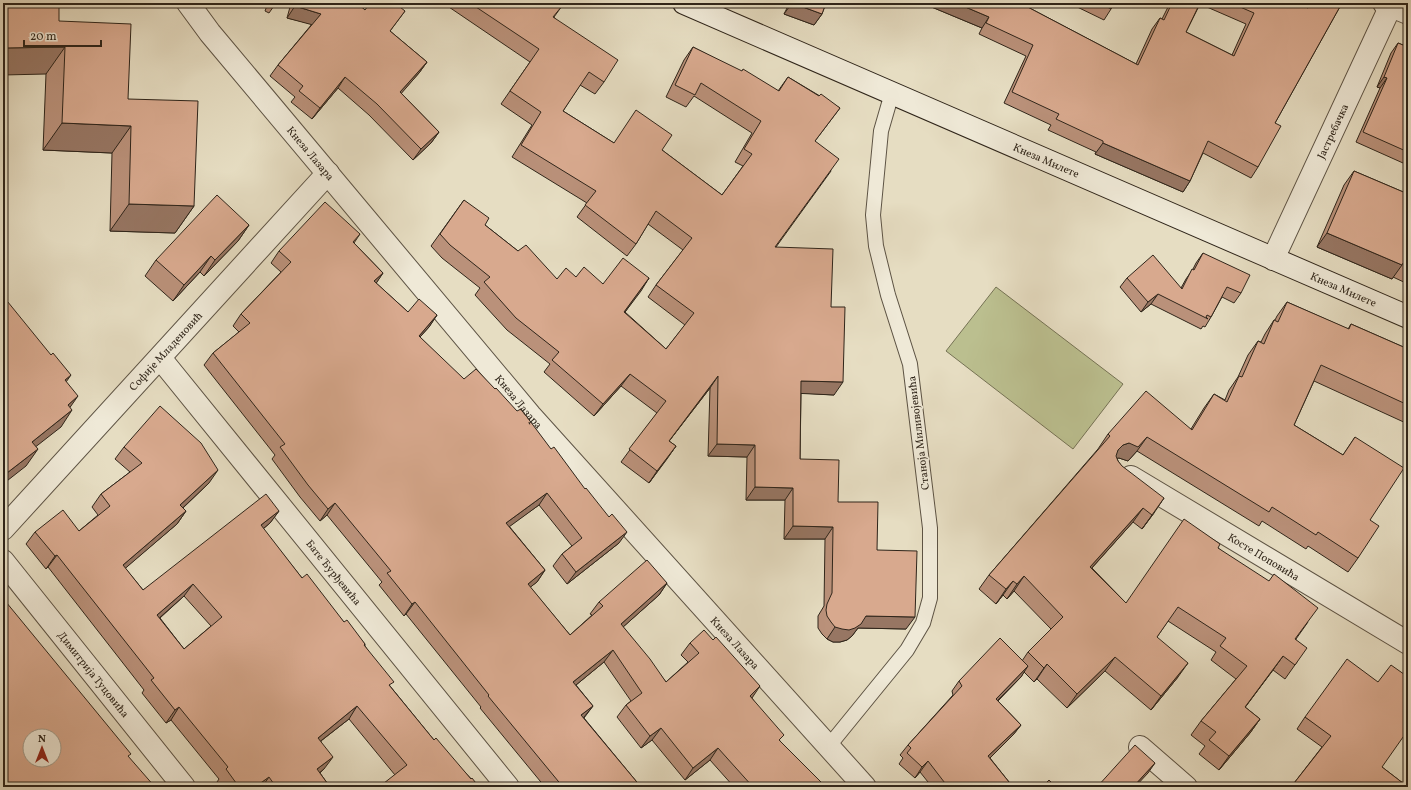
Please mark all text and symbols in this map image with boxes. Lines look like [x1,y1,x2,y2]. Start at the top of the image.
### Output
scale bar [24,22,101,48]
text: 20 m [30,29,57,45]
street label: Јастребачка [1314,101,1353,162]
street label: Кнеза Лазара [282,124,337,185]
street label: Кнеза Милете [1010,141,1081,182]
street label: Кнеза Милете [1308,270,1378,311]
street label: Софије Младеновић [126,309,207,395]
street label: Кнеза Лазара [491,372,545,433]
street label: Станоја Миливојевића [905,374,934,491]
street label: Косте Поповића [1224,531,1302,586]
street label: Бате Ђурђевића [302,537,364,610]
street label: Кнеза Лазара [706,614,762,674]
street label: Димитрија Туцовића [53,629,132,722]
north arrow [22,728,62,768]
text: N [38,732,46,747]

